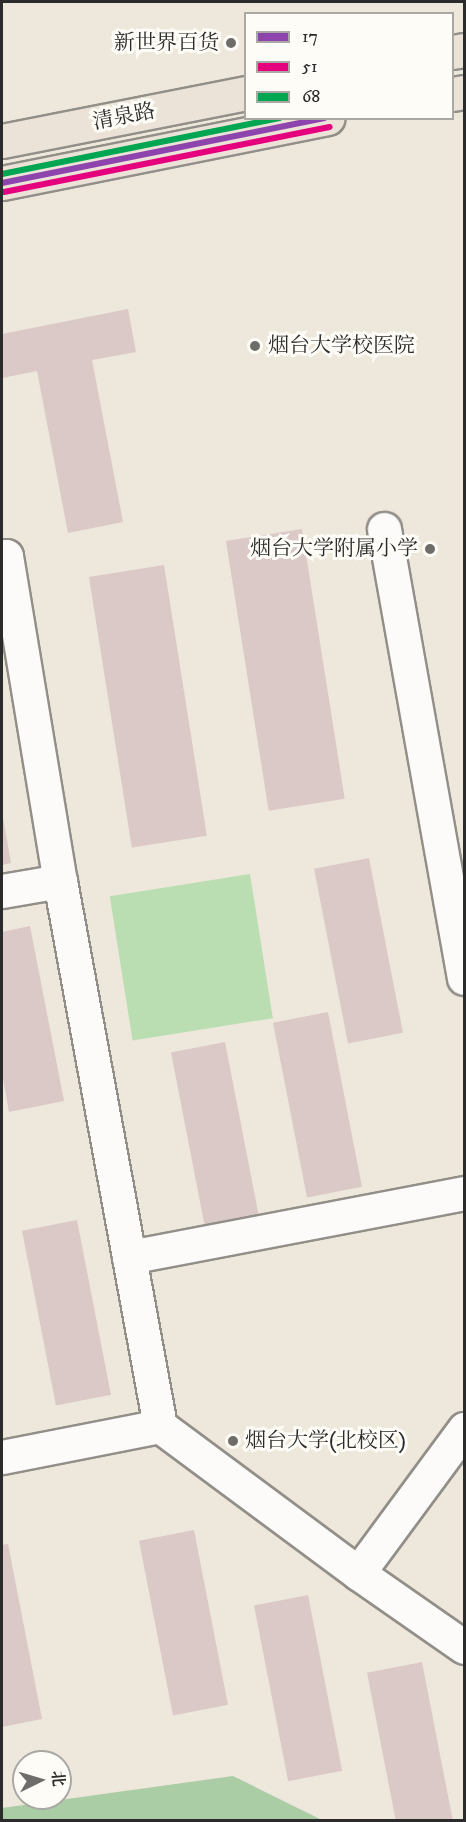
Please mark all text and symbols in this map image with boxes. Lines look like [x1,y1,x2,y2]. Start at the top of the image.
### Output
legend [244,12,454,120]
text: 17 [302,26,318,48]
place label: 新世界百货 [114,30,219,56]
marker: 新世界百货 [224,36,238,50]
text: 51 [302,56,318,78]
text: 68 [302,86,320,108]
street label: 清泉路 [91,99,157,135]
place label: 烟台大学校医院 [268,333,415,359]
marker: 烟台大学校医院 [246,337,264,355]
place label: 烟台大学附属小学 [250,536,418,562]
marker: 烟台大学附属小学 [423,542,437,556]
place label: 烟台大学(北校区) [245,1428,406,1454]
marker: 烟台大学(北校区) [226,1434,240,1448]
north arrow [12,1750,72,1810]
text: 北 [47,1770,69,1787]

